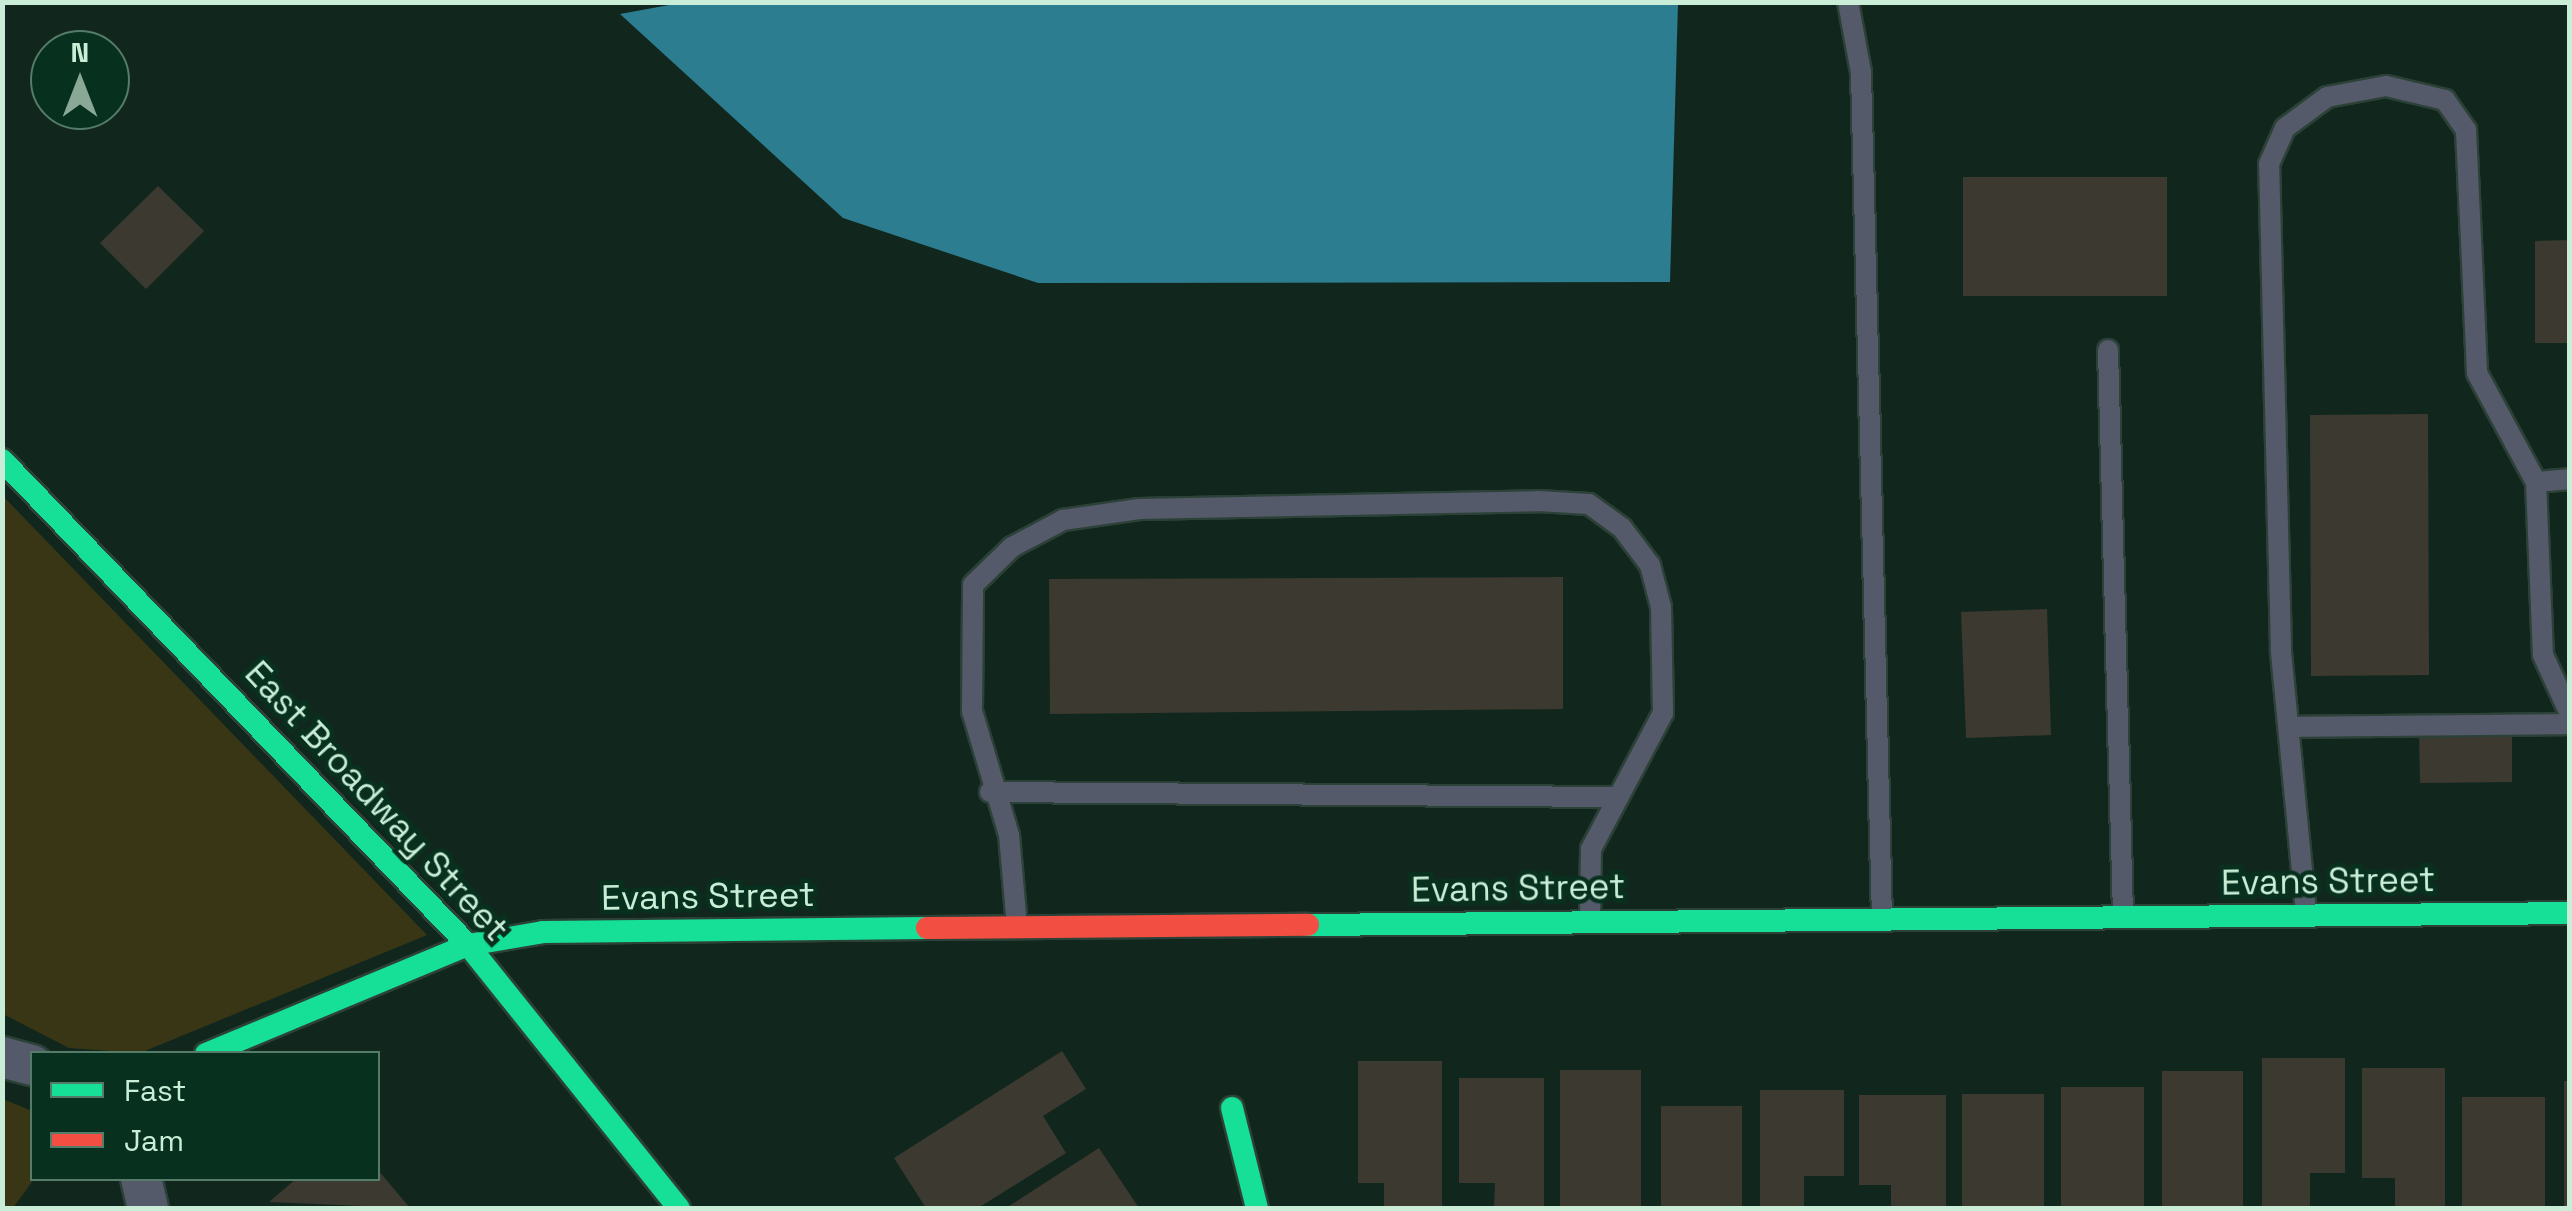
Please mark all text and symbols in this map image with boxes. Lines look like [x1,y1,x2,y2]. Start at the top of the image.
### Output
north arrow [30,30,130,130]
text: N [71,34,89,70]
street label: East Broadway Street [236,652,518,950]
street label: Evans Street [2221,858,2435,904]
street label: Evans Street [1411,865,1625,911]
street label: Evans Street [601,873,815,919]
legend [30,1051,380,1181]
text: Fast [124,1071,186,1110]
text: Jam [124,1121,184,1160]

